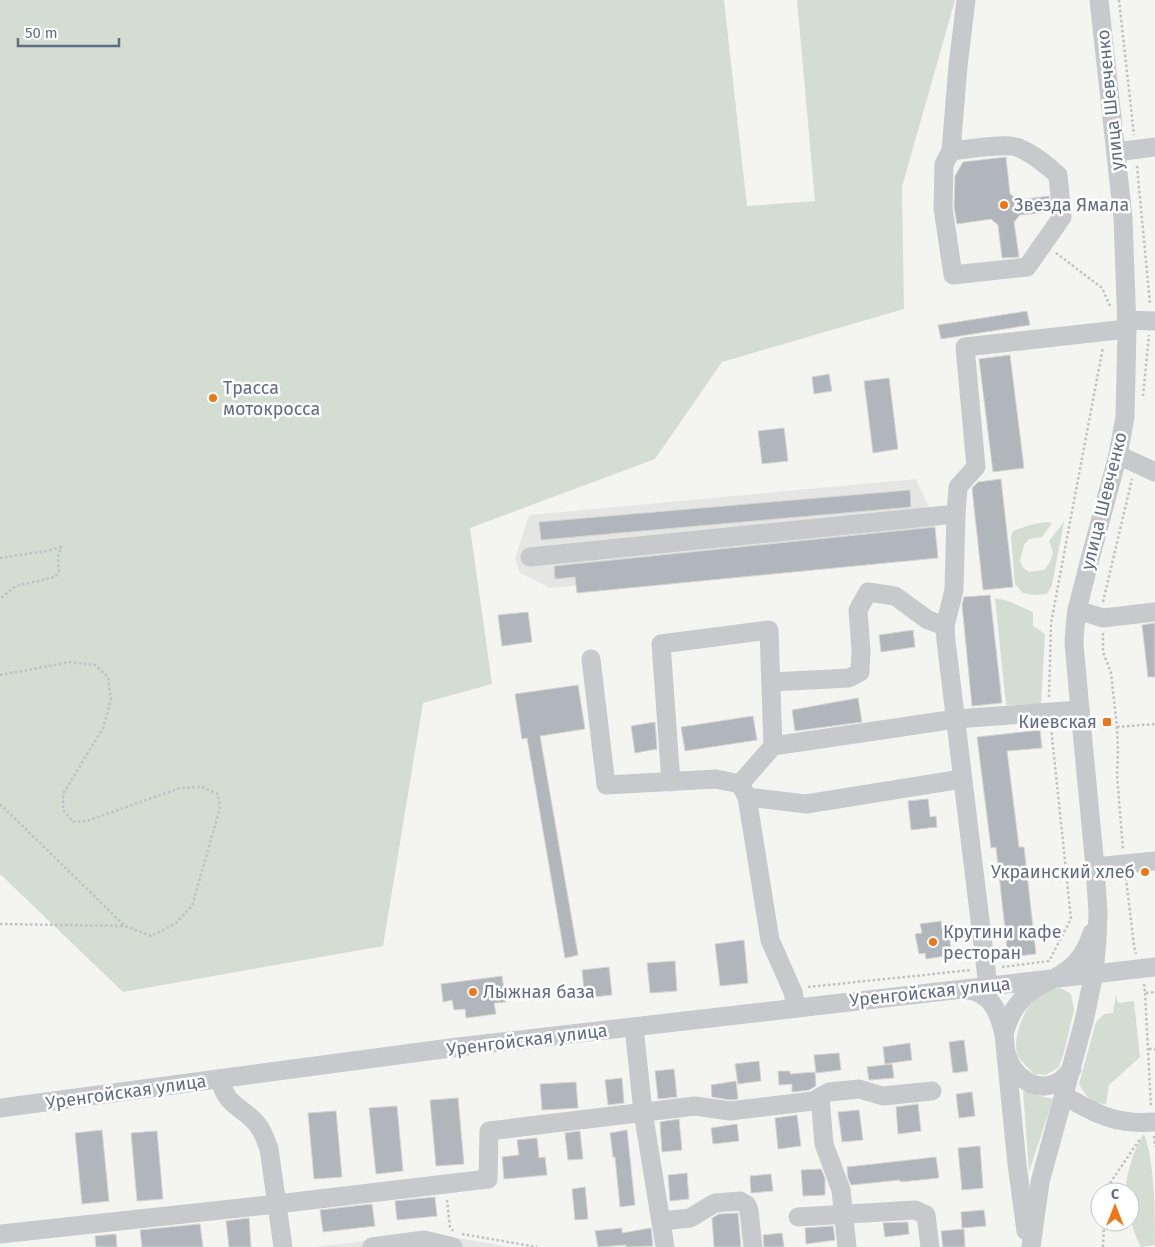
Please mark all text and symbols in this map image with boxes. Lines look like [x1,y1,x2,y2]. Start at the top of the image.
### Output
scale bar [18,15,119,47]
text: 50 m [25,24,58,42]
street label: улица Шевченко [1092,29,1128,171]
place label: Звезда Ямала [1014,194,1129,216]
marker: Звезда Ямала [998,199,1010,211]
place label: Трасса мотокросса [223,377,320,420]
marker: Трасса мотокросса [207,392,219,404]
street label: улица Шевченко [1076,430,1132,572]
place label: Киевская [1018,711,1097,733]
marker: Киевская [1101,716,1113,728]
place label: Украинский хлеб [991,861,1135,883]
marker: Украинский хлеб [1139,866,1151,878]
place label: Крутини кафе ресторан [943,921,1062,964]
marker: Крутини кафе ресторан [927,936,939,948]
street label: Уренгойская улица [848,973,1012,1011]
place label: Лыжная база [483,981,595,1003]
marker: Лыжная база [467,986,479,998]
street label: Уренгойская улица [445,1019,609,1061]
street label: Уренгойская улица [44,1070,208,1114]
north arrow [1090,1182,1140,1232]
text: С [1111,1186,1119,1203]

